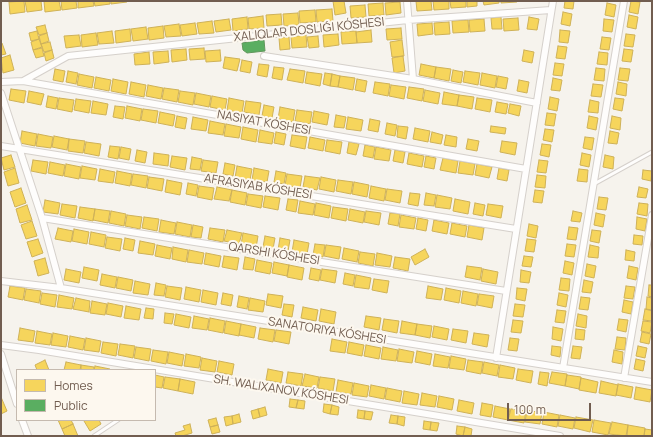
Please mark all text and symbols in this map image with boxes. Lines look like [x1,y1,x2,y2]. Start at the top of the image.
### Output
street label: XALIQLAR DOSLIǴI KÓSHESI [233,15,385,45]
street label: NASIYAT KÓSHESI [216,108,312,138]
street label: AFRASIYAB KÓSHESI [203,171,313,203]
street label: QARSHI KÓSHESI [227,240,321,268]
street label: SANATORIYA KÓSHESI [267,315,387,347]
legend [16,369,156,421]
street label: SH. WALIXANOV KÓSHESI [212,372,350,408]
text: Homes [54,377,93,394]
scale bar [509,395,593,421]
text: Public [54,397,88,414]
text: 100 m [514,401,546,418]

